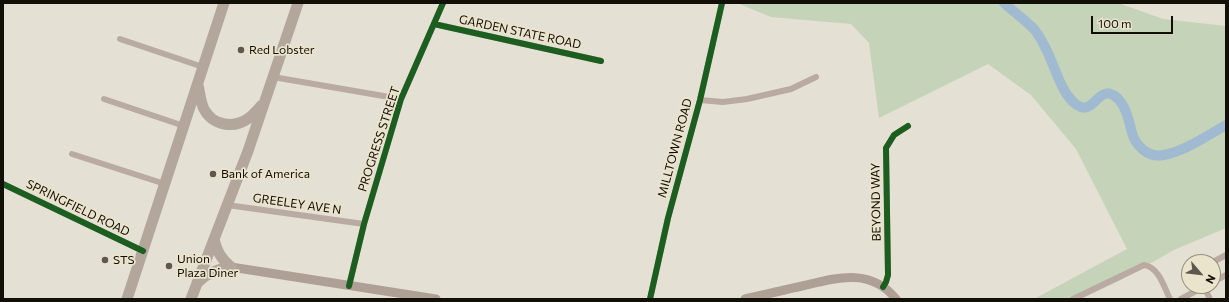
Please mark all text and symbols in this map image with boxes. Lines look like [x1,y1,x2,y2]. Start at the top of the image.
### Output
scale bar [1093,8,1175,34]
street label: GARDEN STATE ROAD [458,12,582,52]
text: 100 m [1098,16,1132,30]
place label: Red Lobster [249,43,315,57]
marker: Red Lobster [236,45,246,55]
street label: PROGRESS STREET [355,84,403,194]
street label: MILLTOWN ROAD [655,97,695,199]
street label: BEYOND WAY [868,163,884,241]
place label: Bank of America [221,167,310,181]
marker: Bank of America [208,169,218,179]
street label: SPRINGFIELD ROAD [24,177,132,239]
street label: GREELEY AVE N [252,191,342,217]
place label: Union Plaza Diner [177,252,238,280]
place label: STS [113,253,135,267]
north arrow [1181,254,1221,294]
marker: STS [100,255,110,265]
marker: Union Plaza Diner [164,261,174,271]
text: N [1203,273,1219,286]

